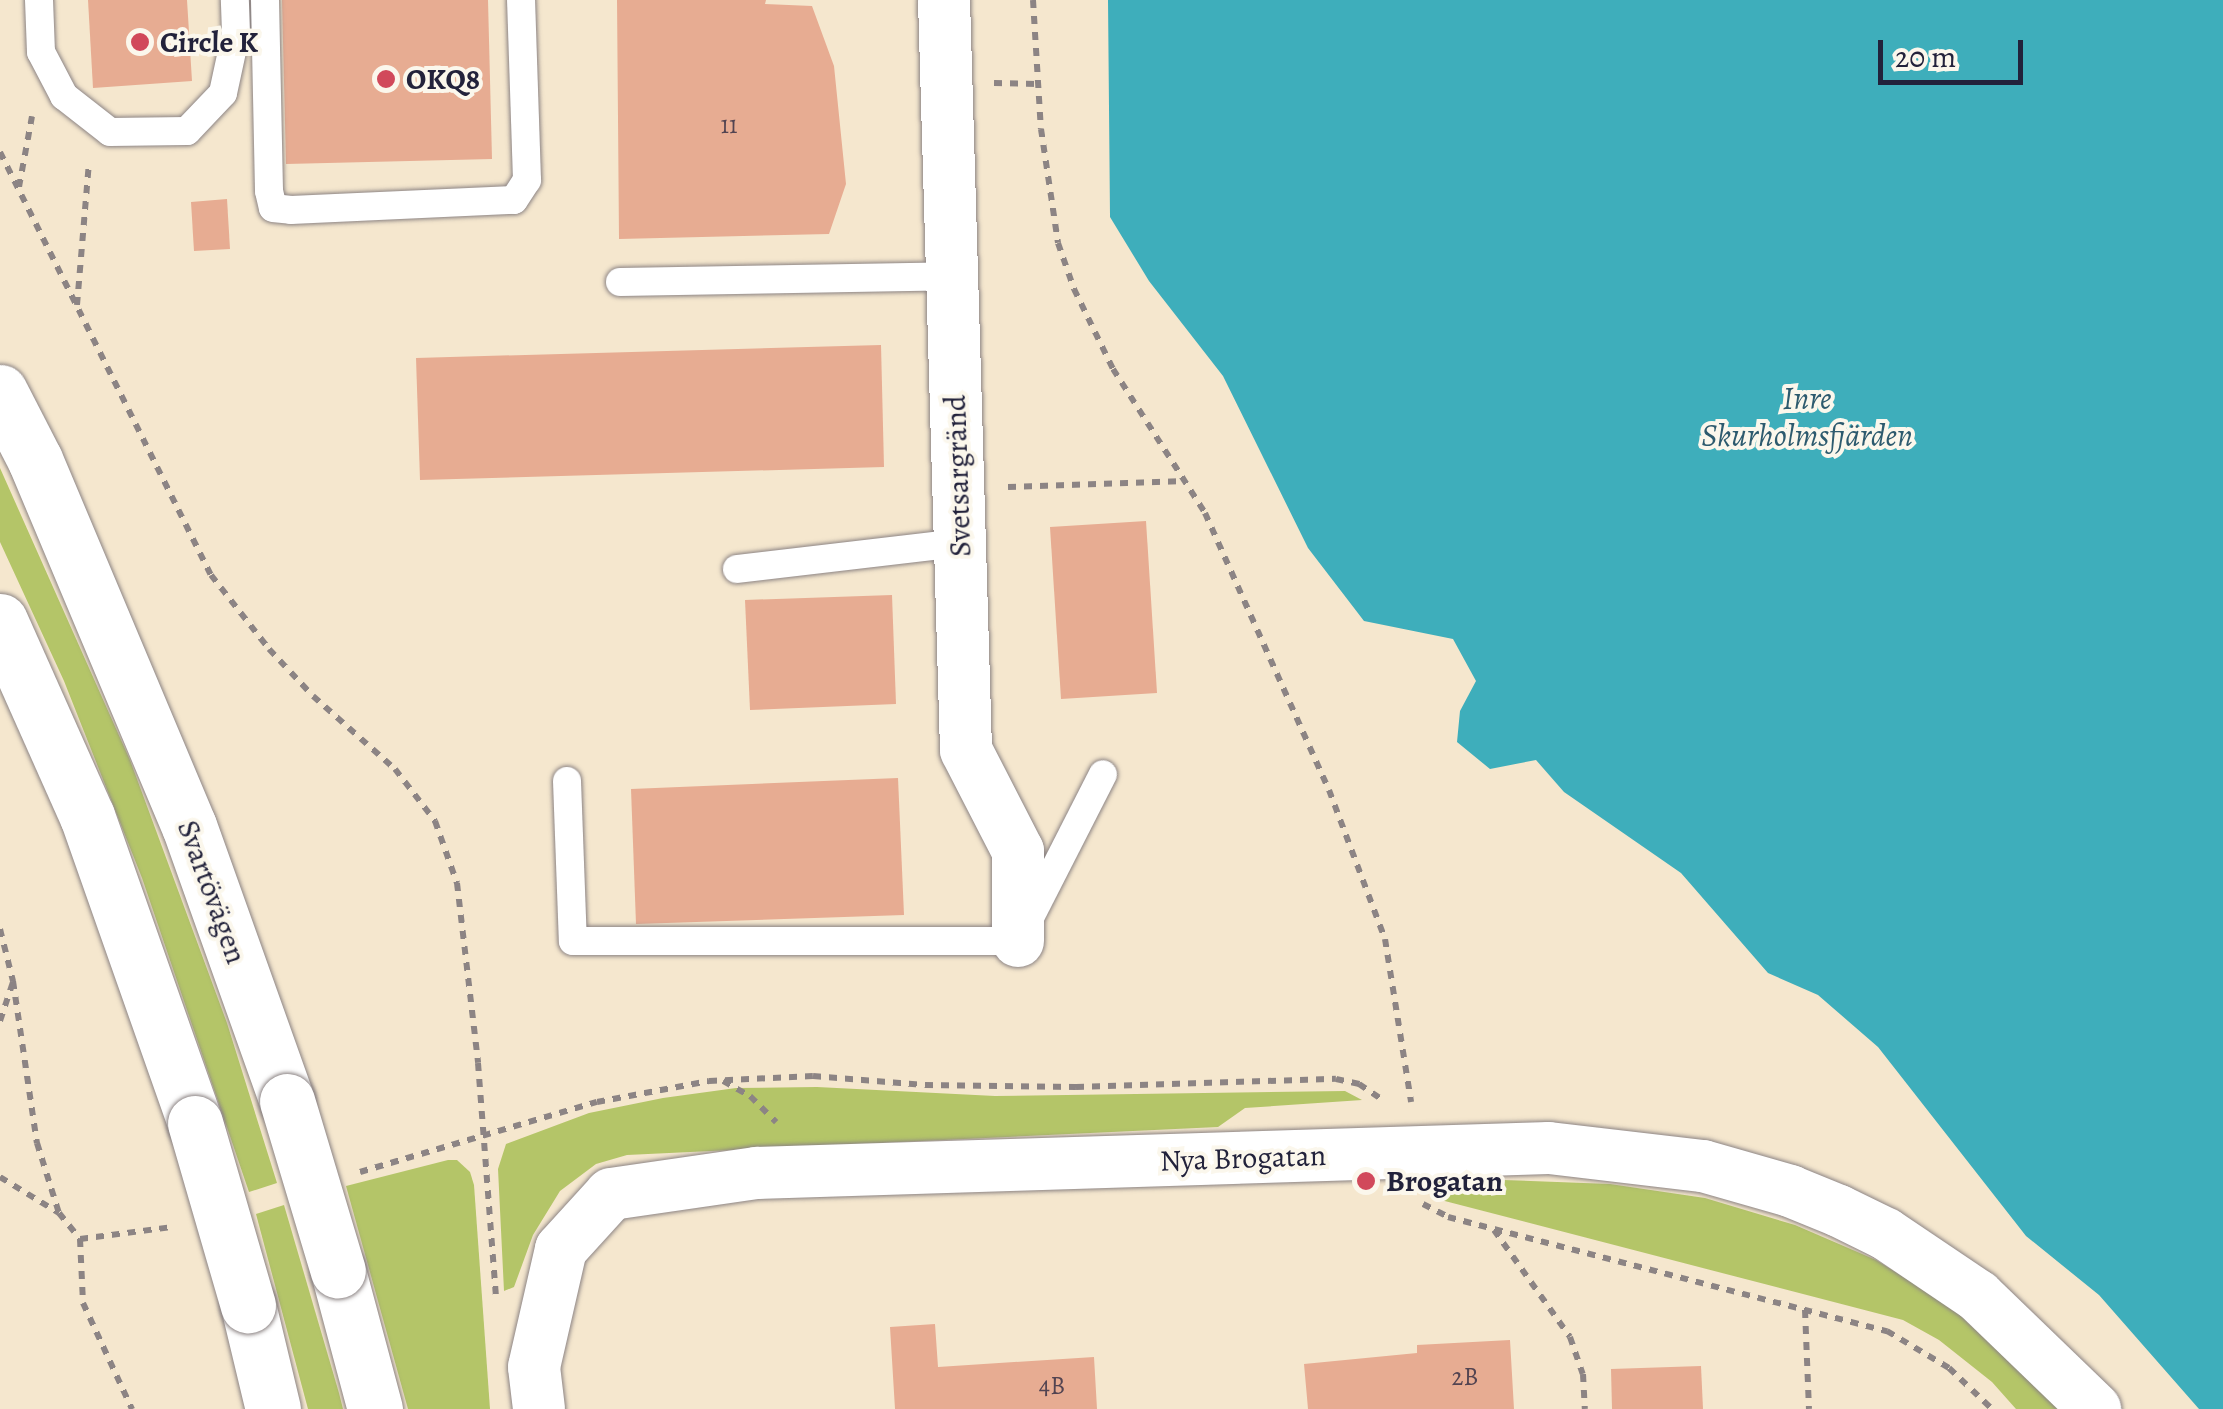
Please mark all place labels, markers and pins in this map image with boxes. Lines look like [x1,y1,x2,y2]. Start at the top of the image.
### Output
place label: Circle K [160,24,258,60]
marker: Circle K [129,31,151,53]
place label: OKQ8 [406,61,480,97]
marker: OKQ8 [375,68,397,90]
place label: Brogatan [1386,1163,1503,1199]
marker: Brogatan [1355,1170,1377,1192]

